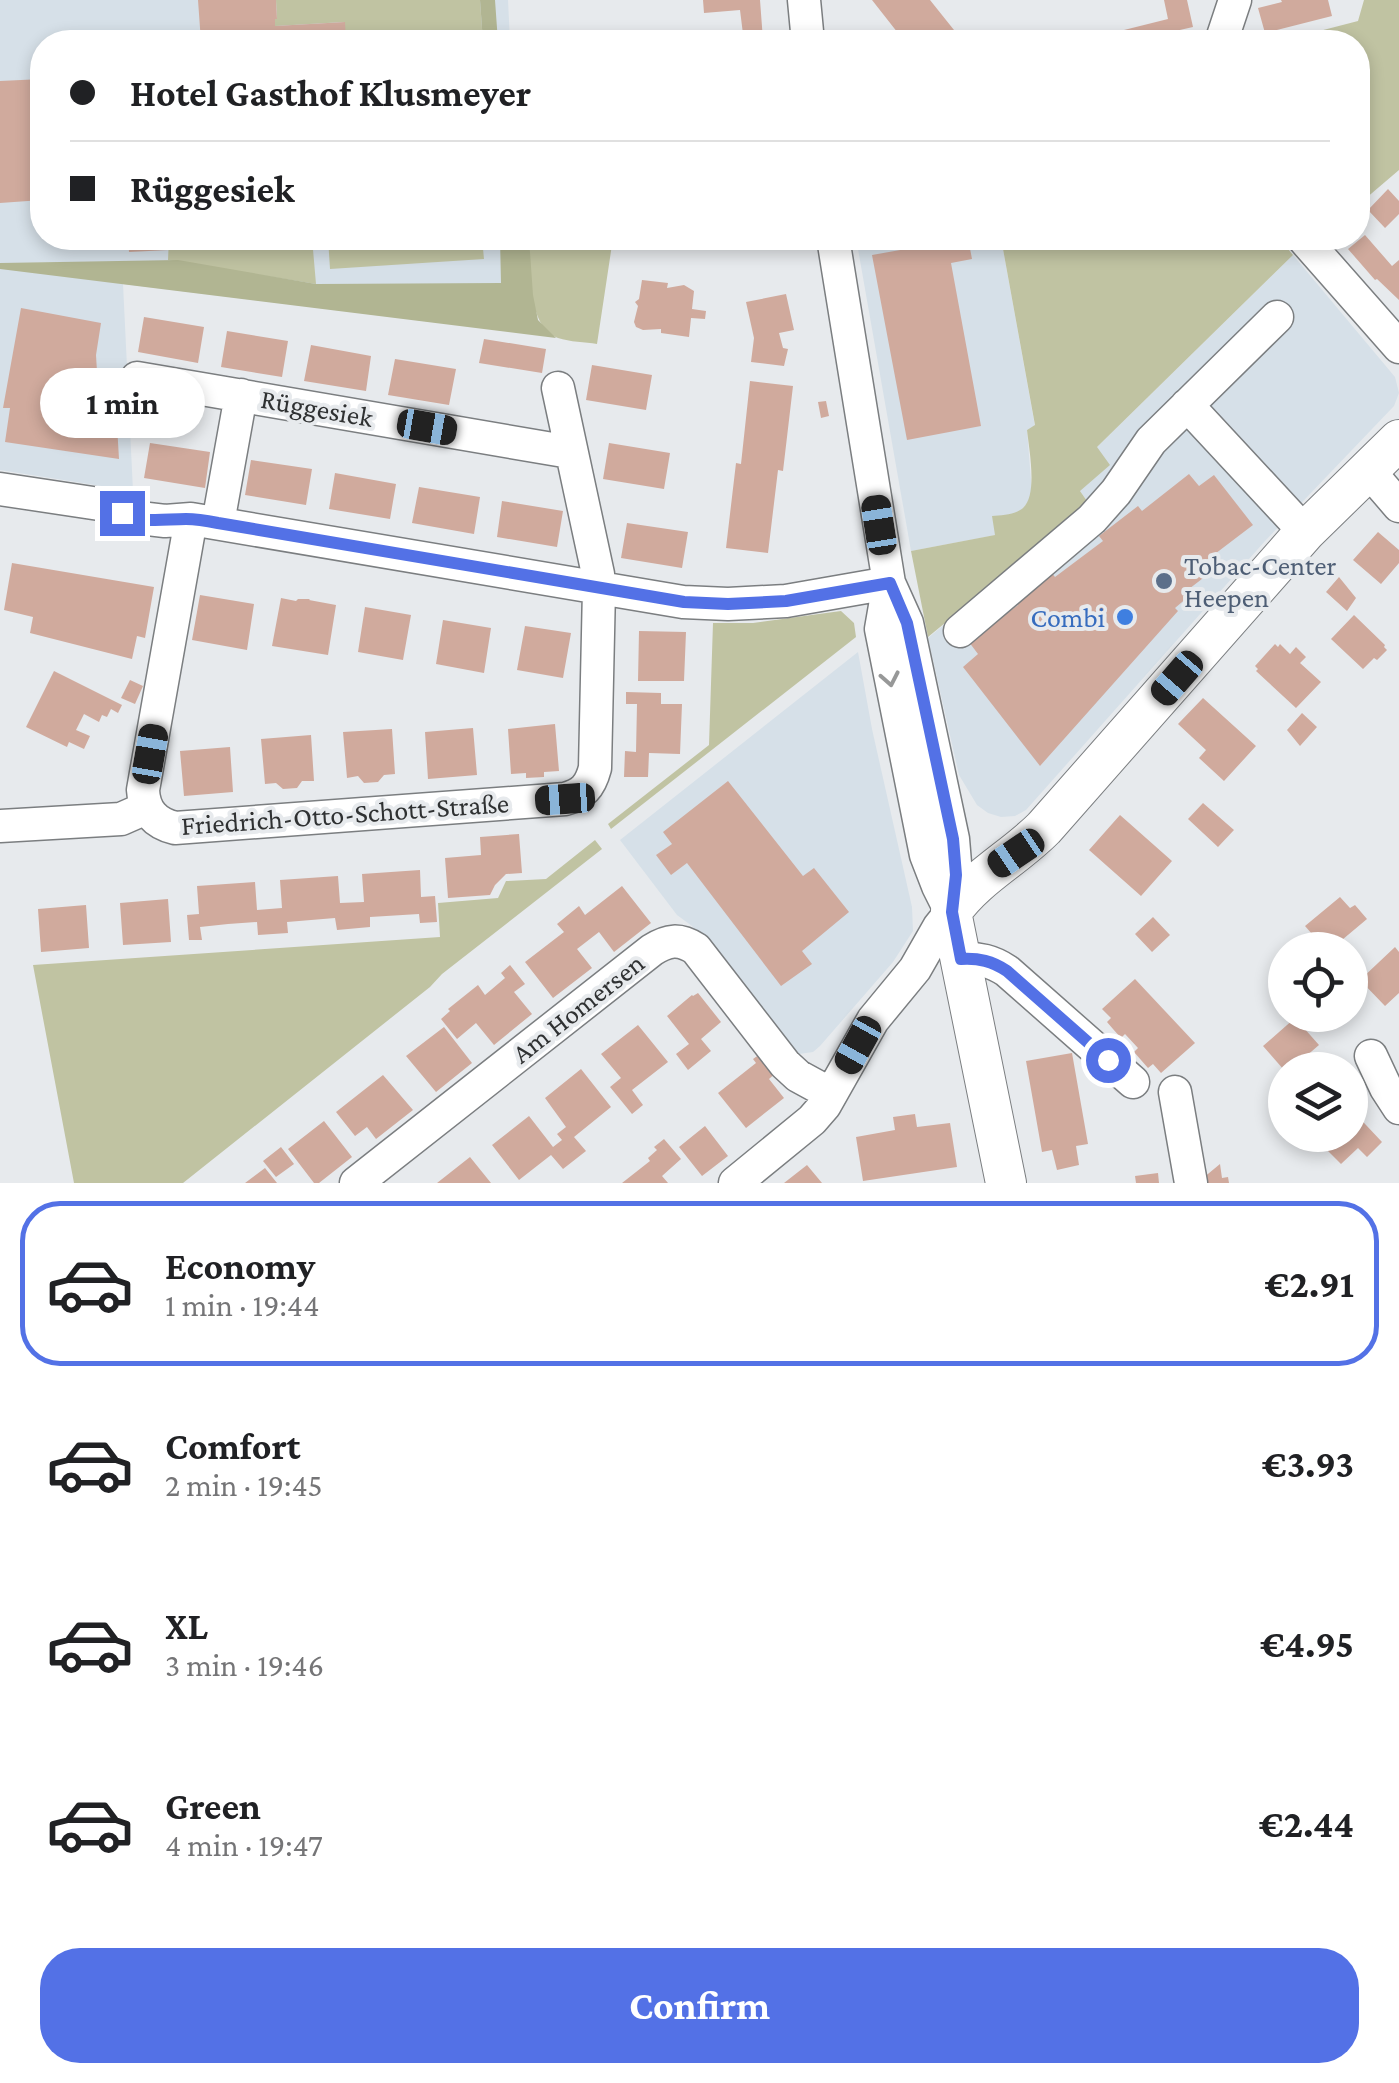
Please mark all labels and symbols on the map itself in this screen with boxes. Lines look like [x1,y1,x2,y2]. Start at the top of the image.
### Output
callout: 1 min [39,368,204,438]
street label: Rüggesiek [259,383,376,433]
car [395,407,459,447]
route end [100,491,145,536]
car [859,493,899,557]
place label: Tobac-Center Heepen [1184,550,1336,613]
marker: Tobac-Center Heepen [1153,570,1175,592]
place label: Combi [1031,602,1105,633]
marker: Combi [1114,606,1136,628]
car [1146,646,1208,710]
one-way arrow [879,670,900,687]
car [130,722,170,786]
car [534,782,596,816]
street label: Friedrich-Otto-Schott-Straße [180,787,510,841]
car [983,824,1049,882]
street label: Am Homersen [506,947,650,1069]
car [830,1011,886,1079]
route start [1086,1038,1131,1083]

